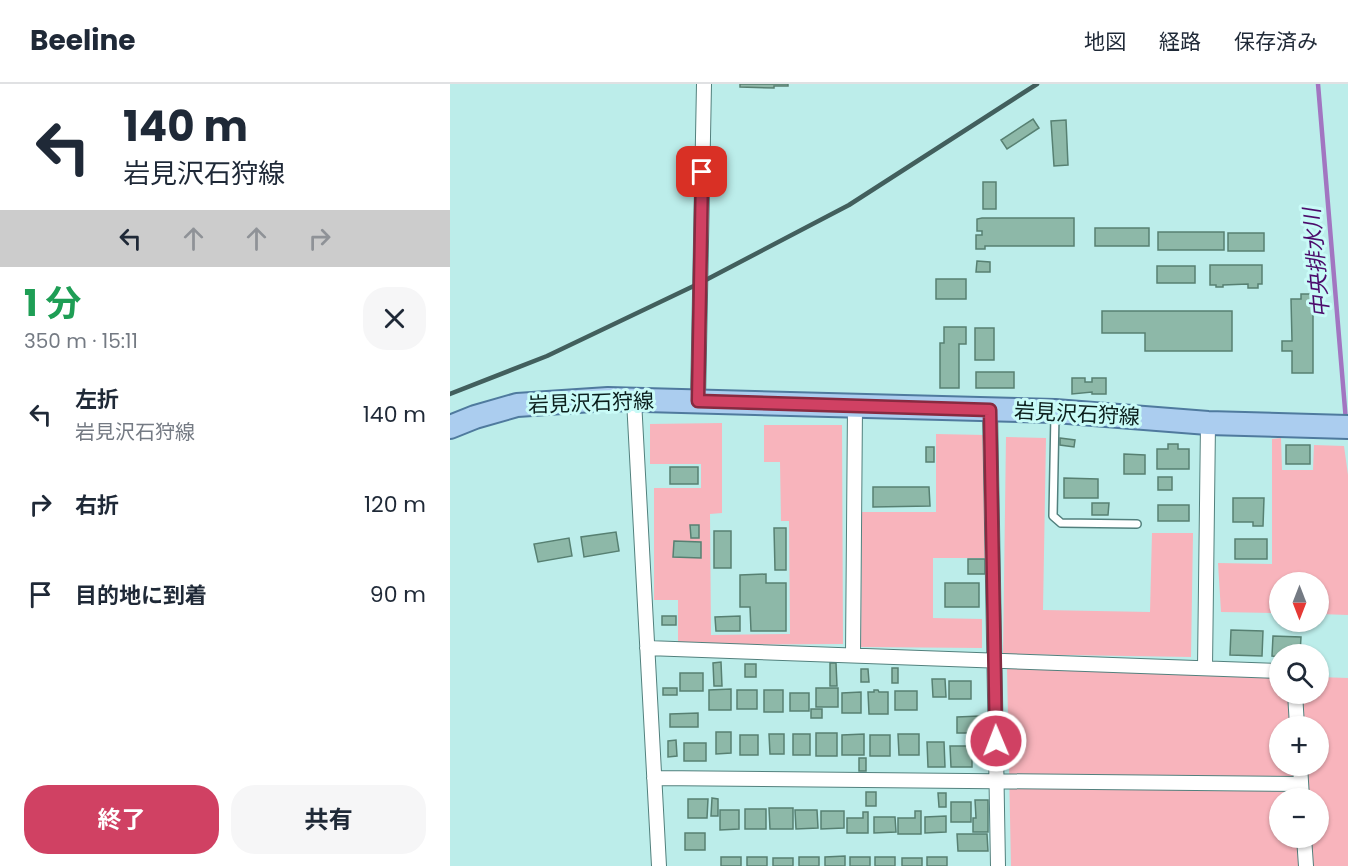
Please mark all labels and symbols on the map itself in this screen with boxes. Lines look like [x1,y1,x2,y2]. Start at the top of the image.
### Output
pin [676,146,727,197]
water label: 中央排水川 [1296,205,1337,319]
street label: 岩見沢石狩線 [528,386,654,419]
street label: 岩見沢石狩線 [1013,396,1141,431]
north arrow [1269,572,1329,632]
position arrow [964,709,1028,773]

